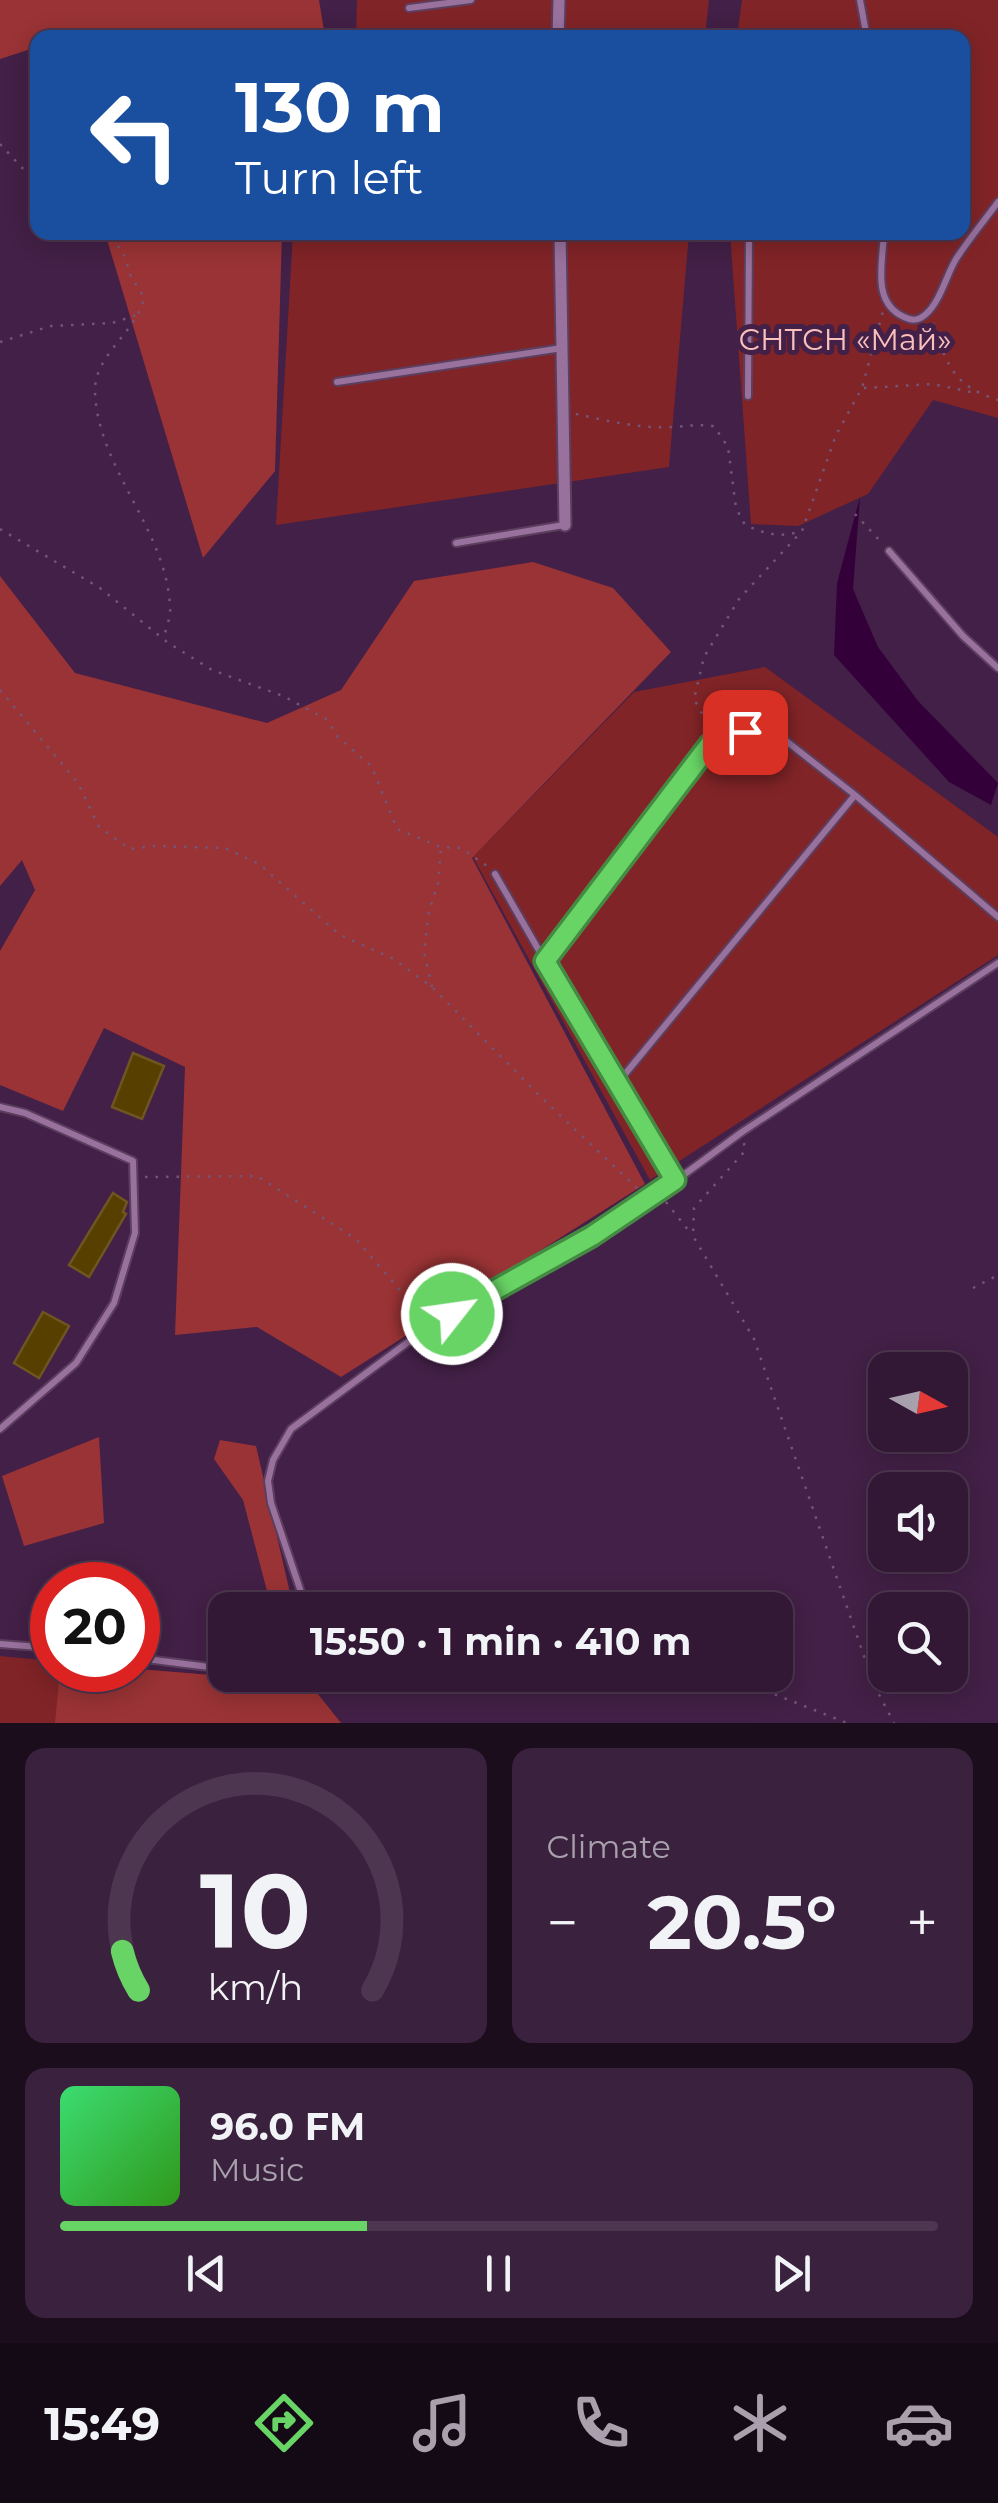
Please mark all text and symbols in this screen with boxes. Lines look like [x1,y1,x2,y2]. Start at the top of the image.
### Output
text: 130 m [235,64,445,150]
icon: left [70,70,200,200]
text: Turn left [235,150,423,205]
park label: СНТСН «Май» [738,321,952,358]
pin [703,690,788,775]
icon: arrive [718,705,773,760]
position arrow [400,1262,504,1366]
north arrow [868,1352,968,1452]
map controls [868,1352,968,1692]
button: sound [868,1472,968,1572]
speed limit sign: 20 [30,1562,160,1692]
button: search [868,1592,968,1692]
text: 15:50 · 1 min · 410 m [310,1618,691,1665]
text: Climate [547,1827,671,1866]
text: 10 [200,1847,311,1974]
text: 20.5° [648,1876,837,1968]
text: − [547,1889,578,1956]
text: + [906,1889,938,1956]
text: km/h [208,1965,303,2009]
text: 96.0 FM [210,2103,365,2150]
text: Music [210,2150,304,2189]
icon: previous [179,2246,234,2301]
icon: pause [471,2246,526,2301]
icon: next [764,2246,819,2301]
icon: directions [249,2388,319,2458]
icon: music [407,2388,477,2458]
icon: phone [566,2388,636,2458]
icon: climate [725,2388,795,2458]
icon: car [884,2388,954,2458]
text: 15:49 [44,2396,160,2451]

